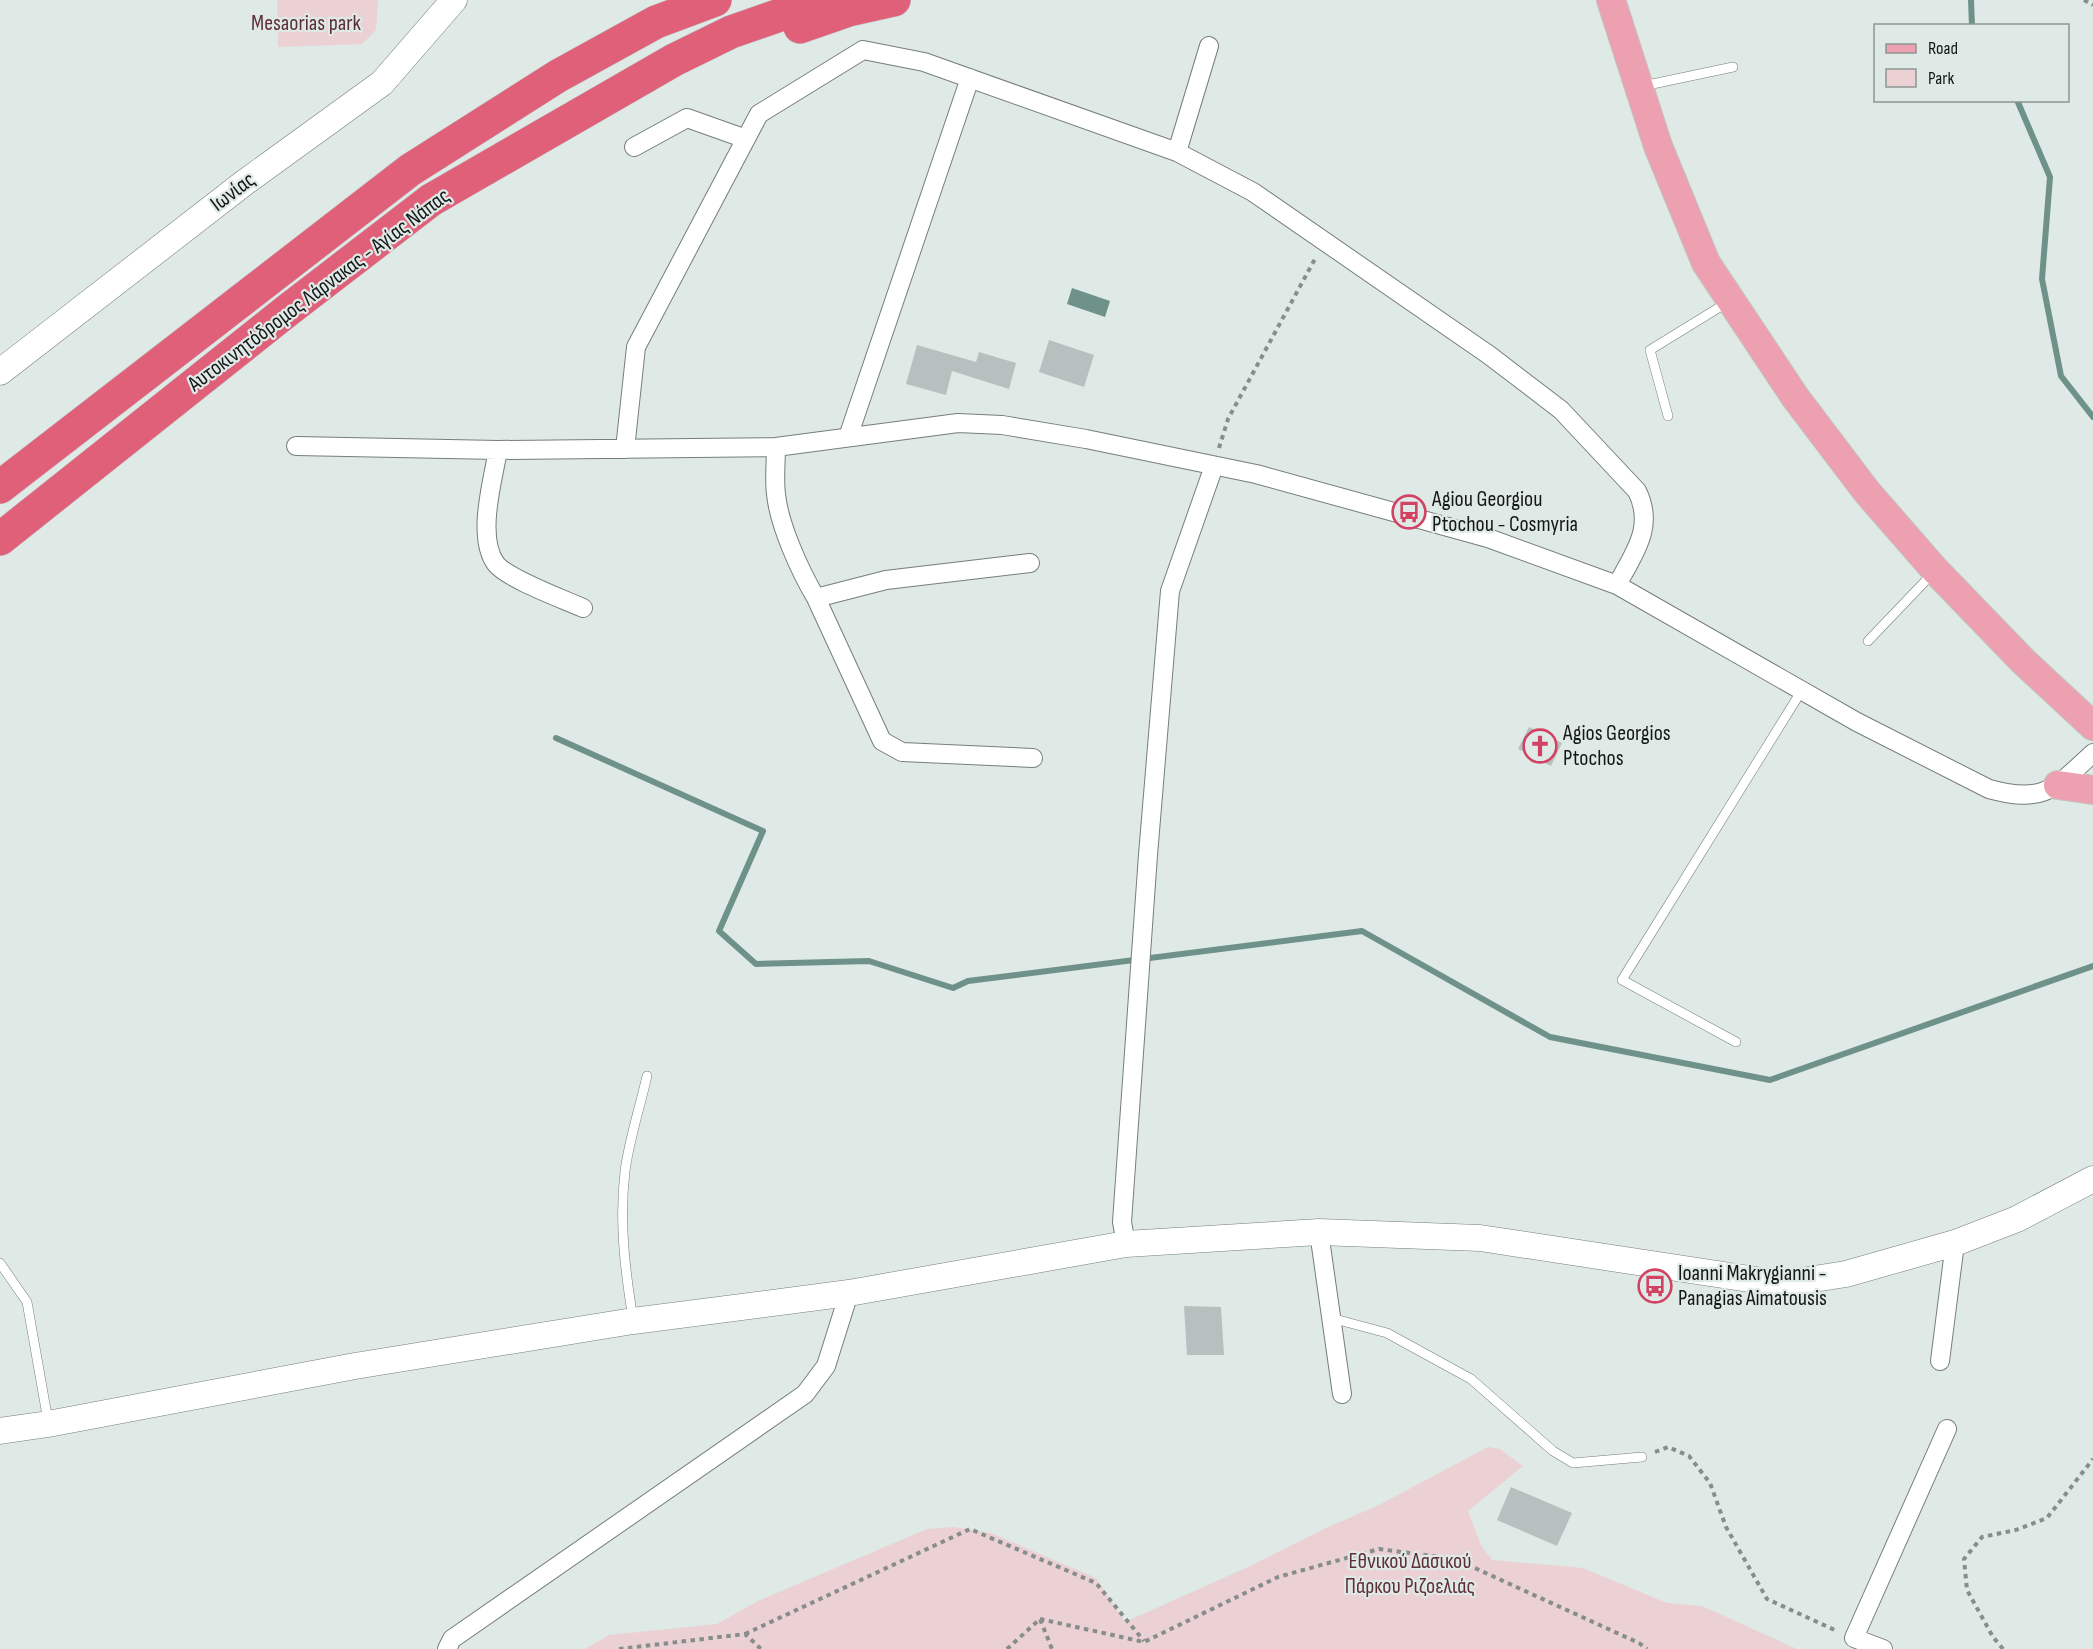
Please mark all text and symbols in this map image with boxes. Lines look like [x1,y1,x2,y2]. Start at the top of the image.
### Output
park label: Mesaorias park [251,10,362,37]
legend [1874,24,2069,102]
text: Road [1928,38,1958,59]
text: Park [1928,68,1954,89]
street label: Ιωνίας [205,166,261,218]
street label: Αυτοκινητόδρομος Λάρνακας - Αγίας Νάπας [182,182,456,398]
place label: Agiou Georgiou Ptochou - Cosmyria [1431,486,1578,538]
bus stop icon: Agiou Georgiou Ptochou - Cosmyria [1391,494,1427,530]
place label: Agios Georgios Ptochos [1562,720,1671,772]
church icon: Agios Georgios Ptochos [1522,728,1558,764]
place label: Ioanni Makrygianni - Panagias Aimatousis [1678,1260,1827,1312]
bus stop icon: Ioanni Makrygianni - Panagias Aimatousis [1637,1268,1673,1304]
park label: Εθνικού Δασικού Πάρκου Ριζοελιάς [1345,1548,1475,1600]

